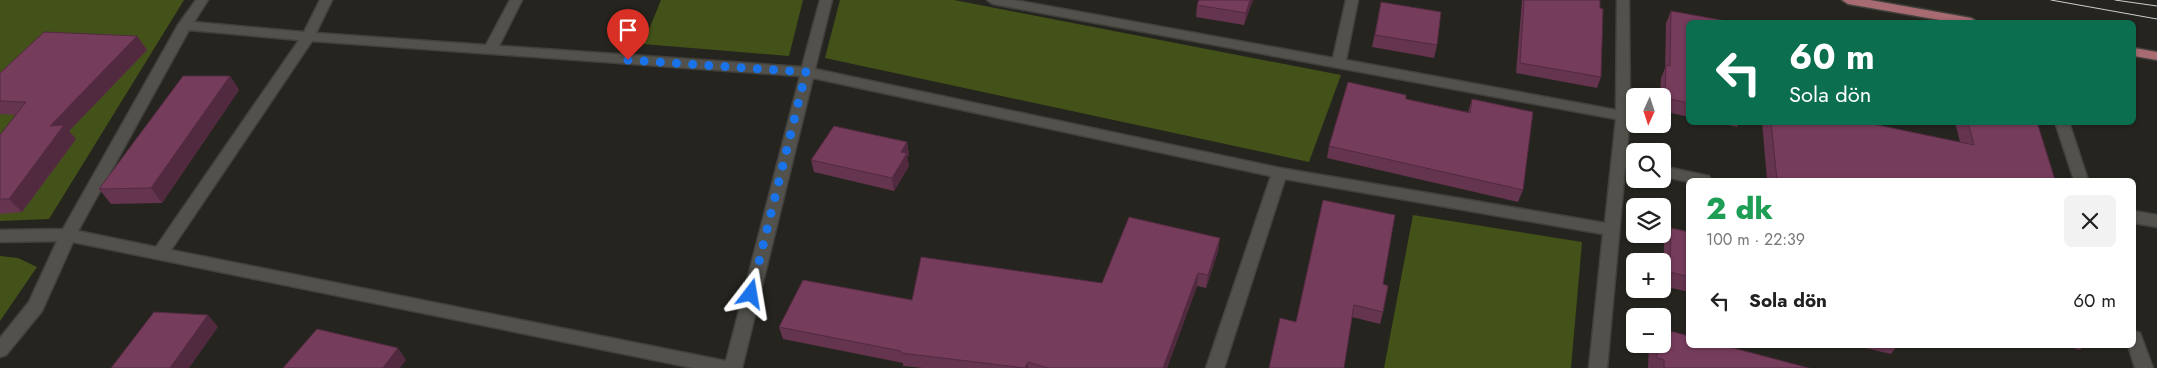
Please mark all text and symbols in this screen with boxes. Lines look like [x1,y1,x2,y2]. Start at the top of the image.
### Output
pin [607,9,649,60]
icon: arrive [614,16,642,44]
text: 60 m [1789,32,1875,82]
icon: left [1706,40,1771,105]
text: Sola dön [1789,78,1871,110]
north arrow [1626,88,1671,132]
map controls [1626,88,1671,353]
button: search [1626,143,1671,188]
text: 2 dk [1706,187,1773,230]
button: close [2064,195,2116,247]
button: layers [1626,198,1671,243]
text: 100 m · 22:39 [1706,228,1805,251]
button: + [1626,253,1671,298]
position arrow [724,267,776,319]
icon: left [1706,287,1734,315]
text: Sola dön [1749,287,1827,314]
text: 60 m [2073,287,2116,314]
button: − [1626,308,1671,353]

